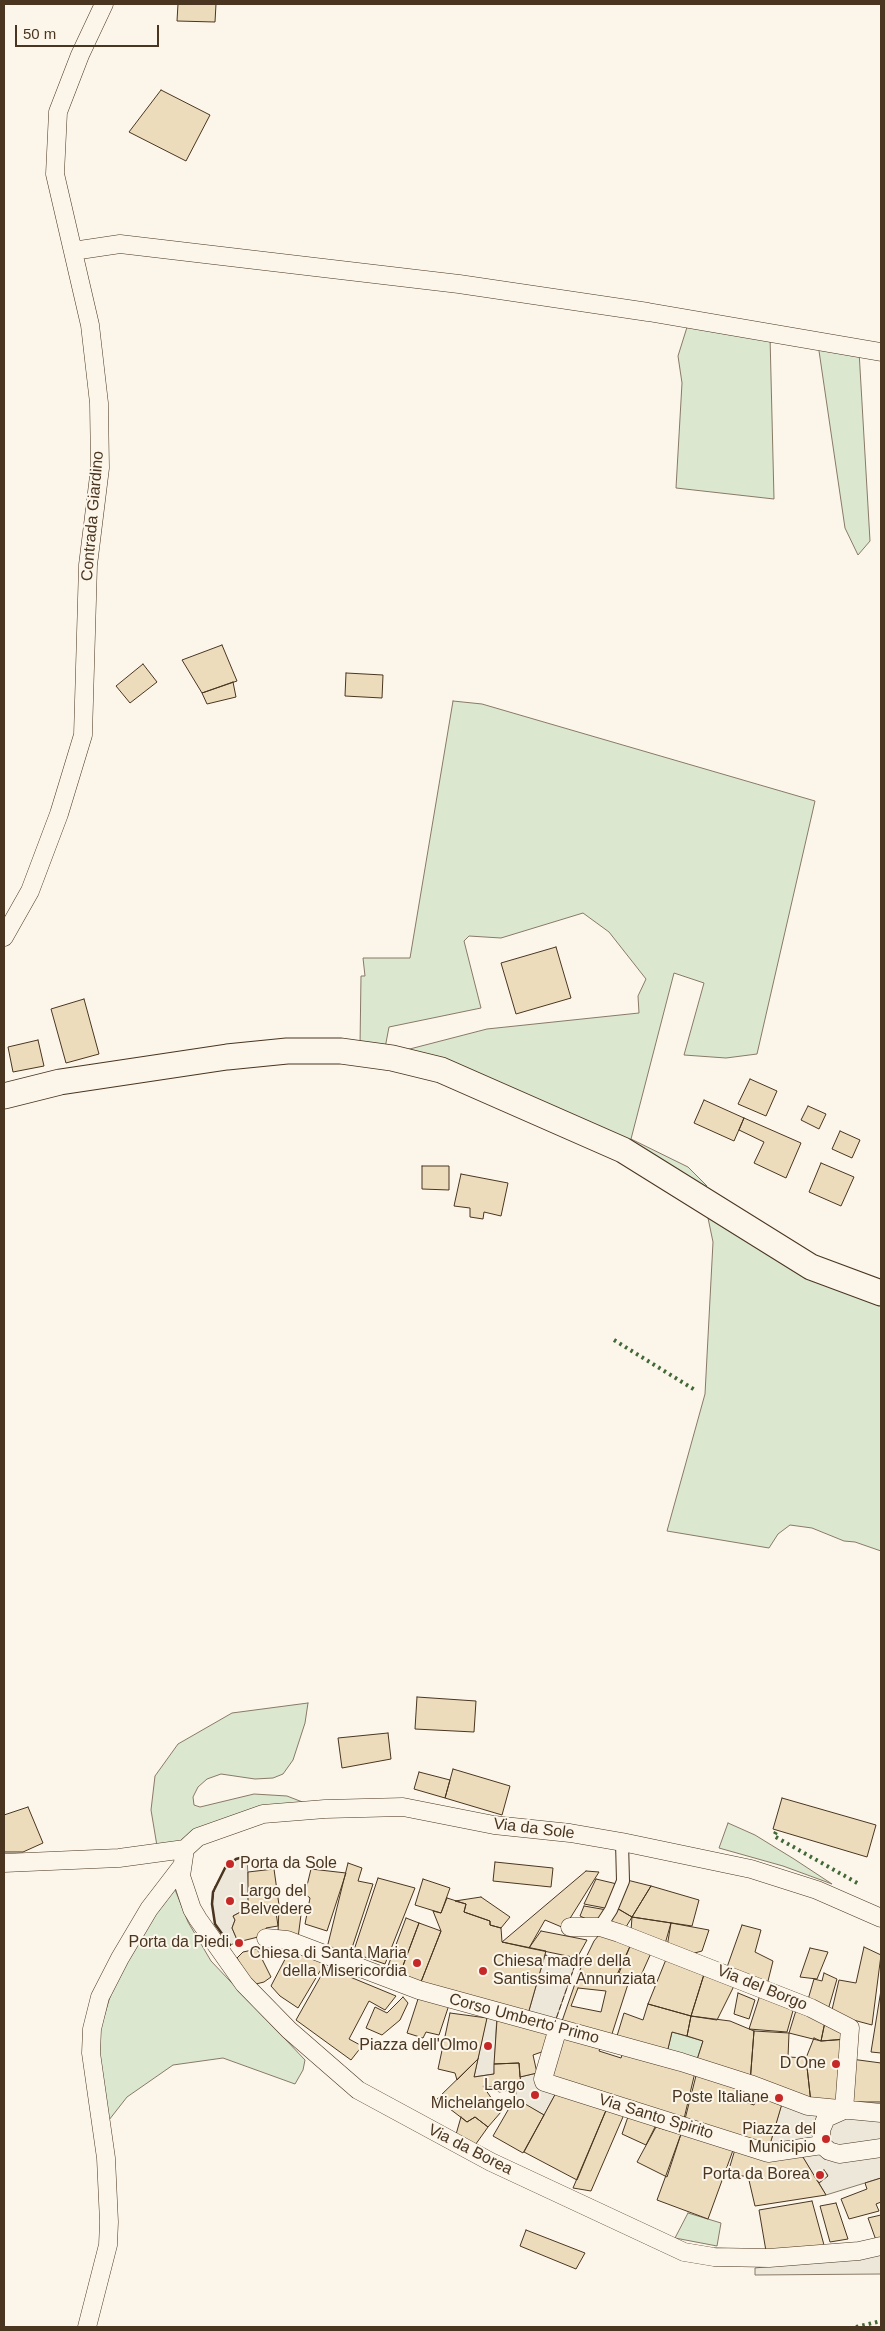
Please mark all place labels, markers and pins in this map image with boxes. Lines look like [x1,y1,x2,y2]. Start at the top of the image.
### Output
place label: Porta da Sole [240,1854,337,1874]
marker: Porta da Sole [224,1858,236,1870]
place label: Largo del Belvedere [240,1882,312,1920]
marker: Largo del Belvedere [224,1895,236,1907]
place label: Porta da Piedi [128,1933,229,1953]
marker: Porta da Piedi [233,1937,245,1949]
place label: Chiesa di Santa Maria della Misericordia [250,1944,407,1982]
place label: Chiesa madre della Santissima Annunziata [493,1952,656,1990]
marker: Chiesa di Santa Maria della Misericordia [411,1957,423,1969]
marker: Chiesa madre della Santissima Annunziata [477,1965,489,1977]
place label: Piazza dell'Olmo [359,2036,478,2056]
marker: Piazza dell'Olmo [482,2040,494,2052]
place label: D One [780,2054,826,2074]
marker: D One [830,2058,842,2070]
place label: Largo Michelangelo [431,2076,525,2114]
place label: Poste Italiane [672,2088,769,2108]
marker: Largo Michelangelo [529,2089,541,2101]
marker: Poste Italiane [773,2092,785,2104]
place label: Piazza del Municipio [742,2120,816,2158]
marker: Piazza del Municipio [820,2133,832,2145]
place label: Porta da Borea [702,2165,810,2185]
marker: Porta da Borea [814,2169,826,2181]

